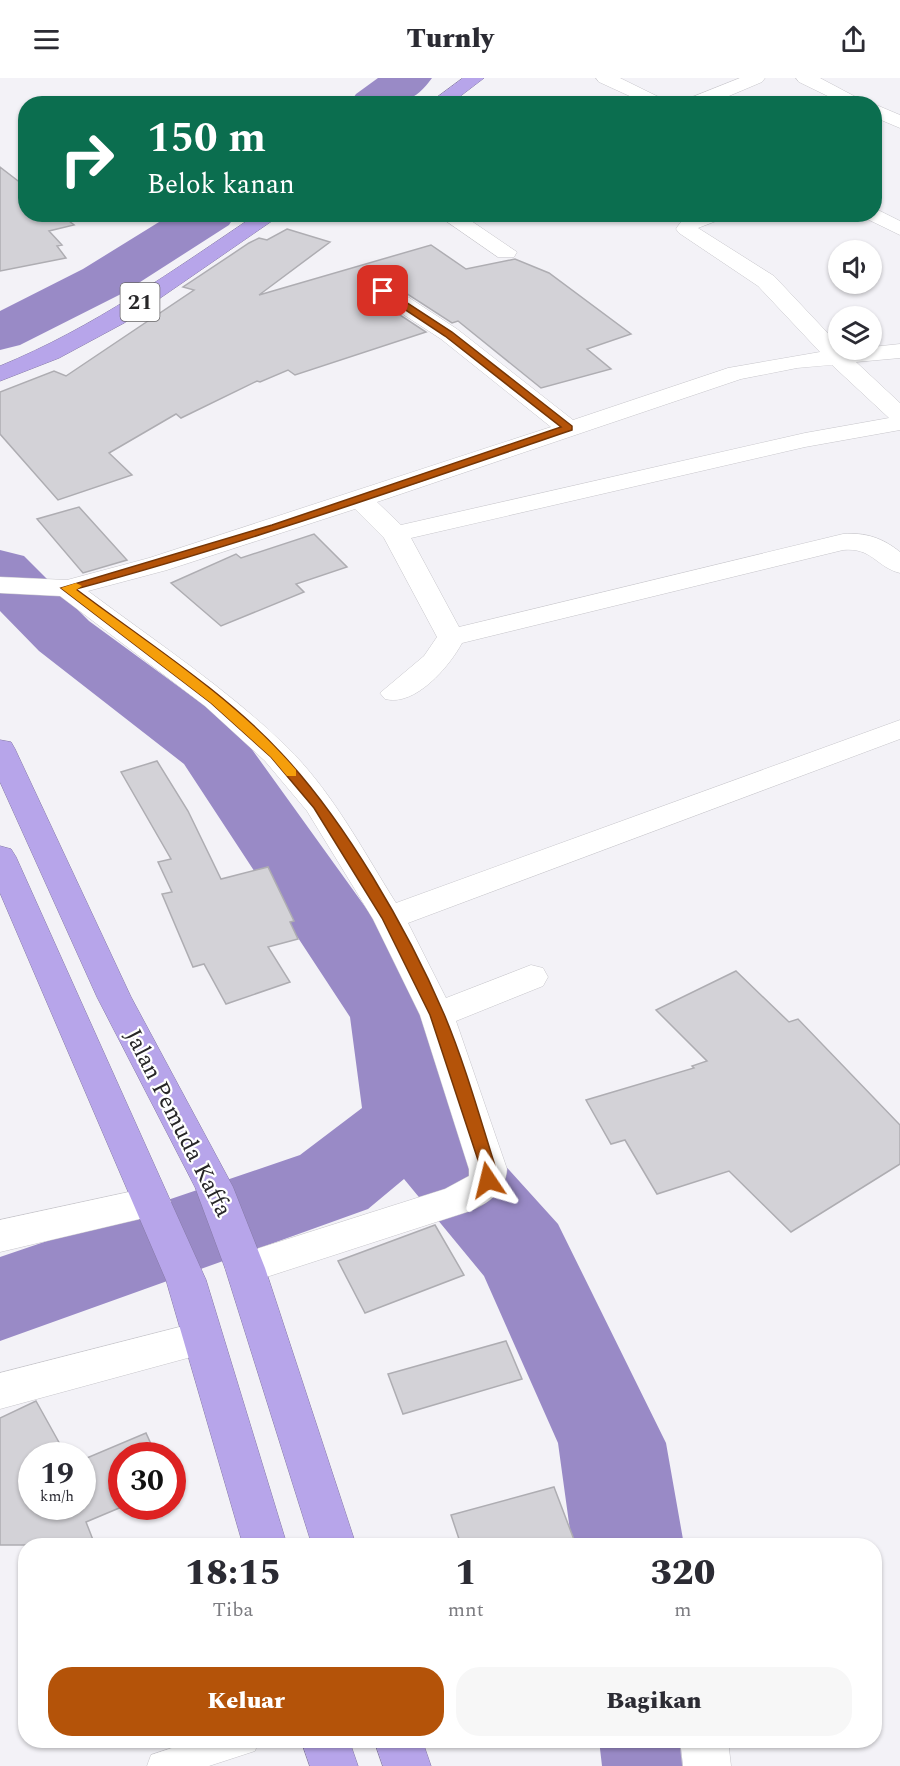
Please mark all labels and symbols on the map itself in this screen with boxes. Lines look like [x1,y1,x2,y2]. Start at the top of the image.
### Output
pin [357,265,408,316]
road number: 21 [120,283,160,321]
street label: Jalan Pemuda Kaffa [115,1023,241,1224]
position arrow [456,1148,520,1212]
speed limit sign: 30 [108,1442,186,1520]

